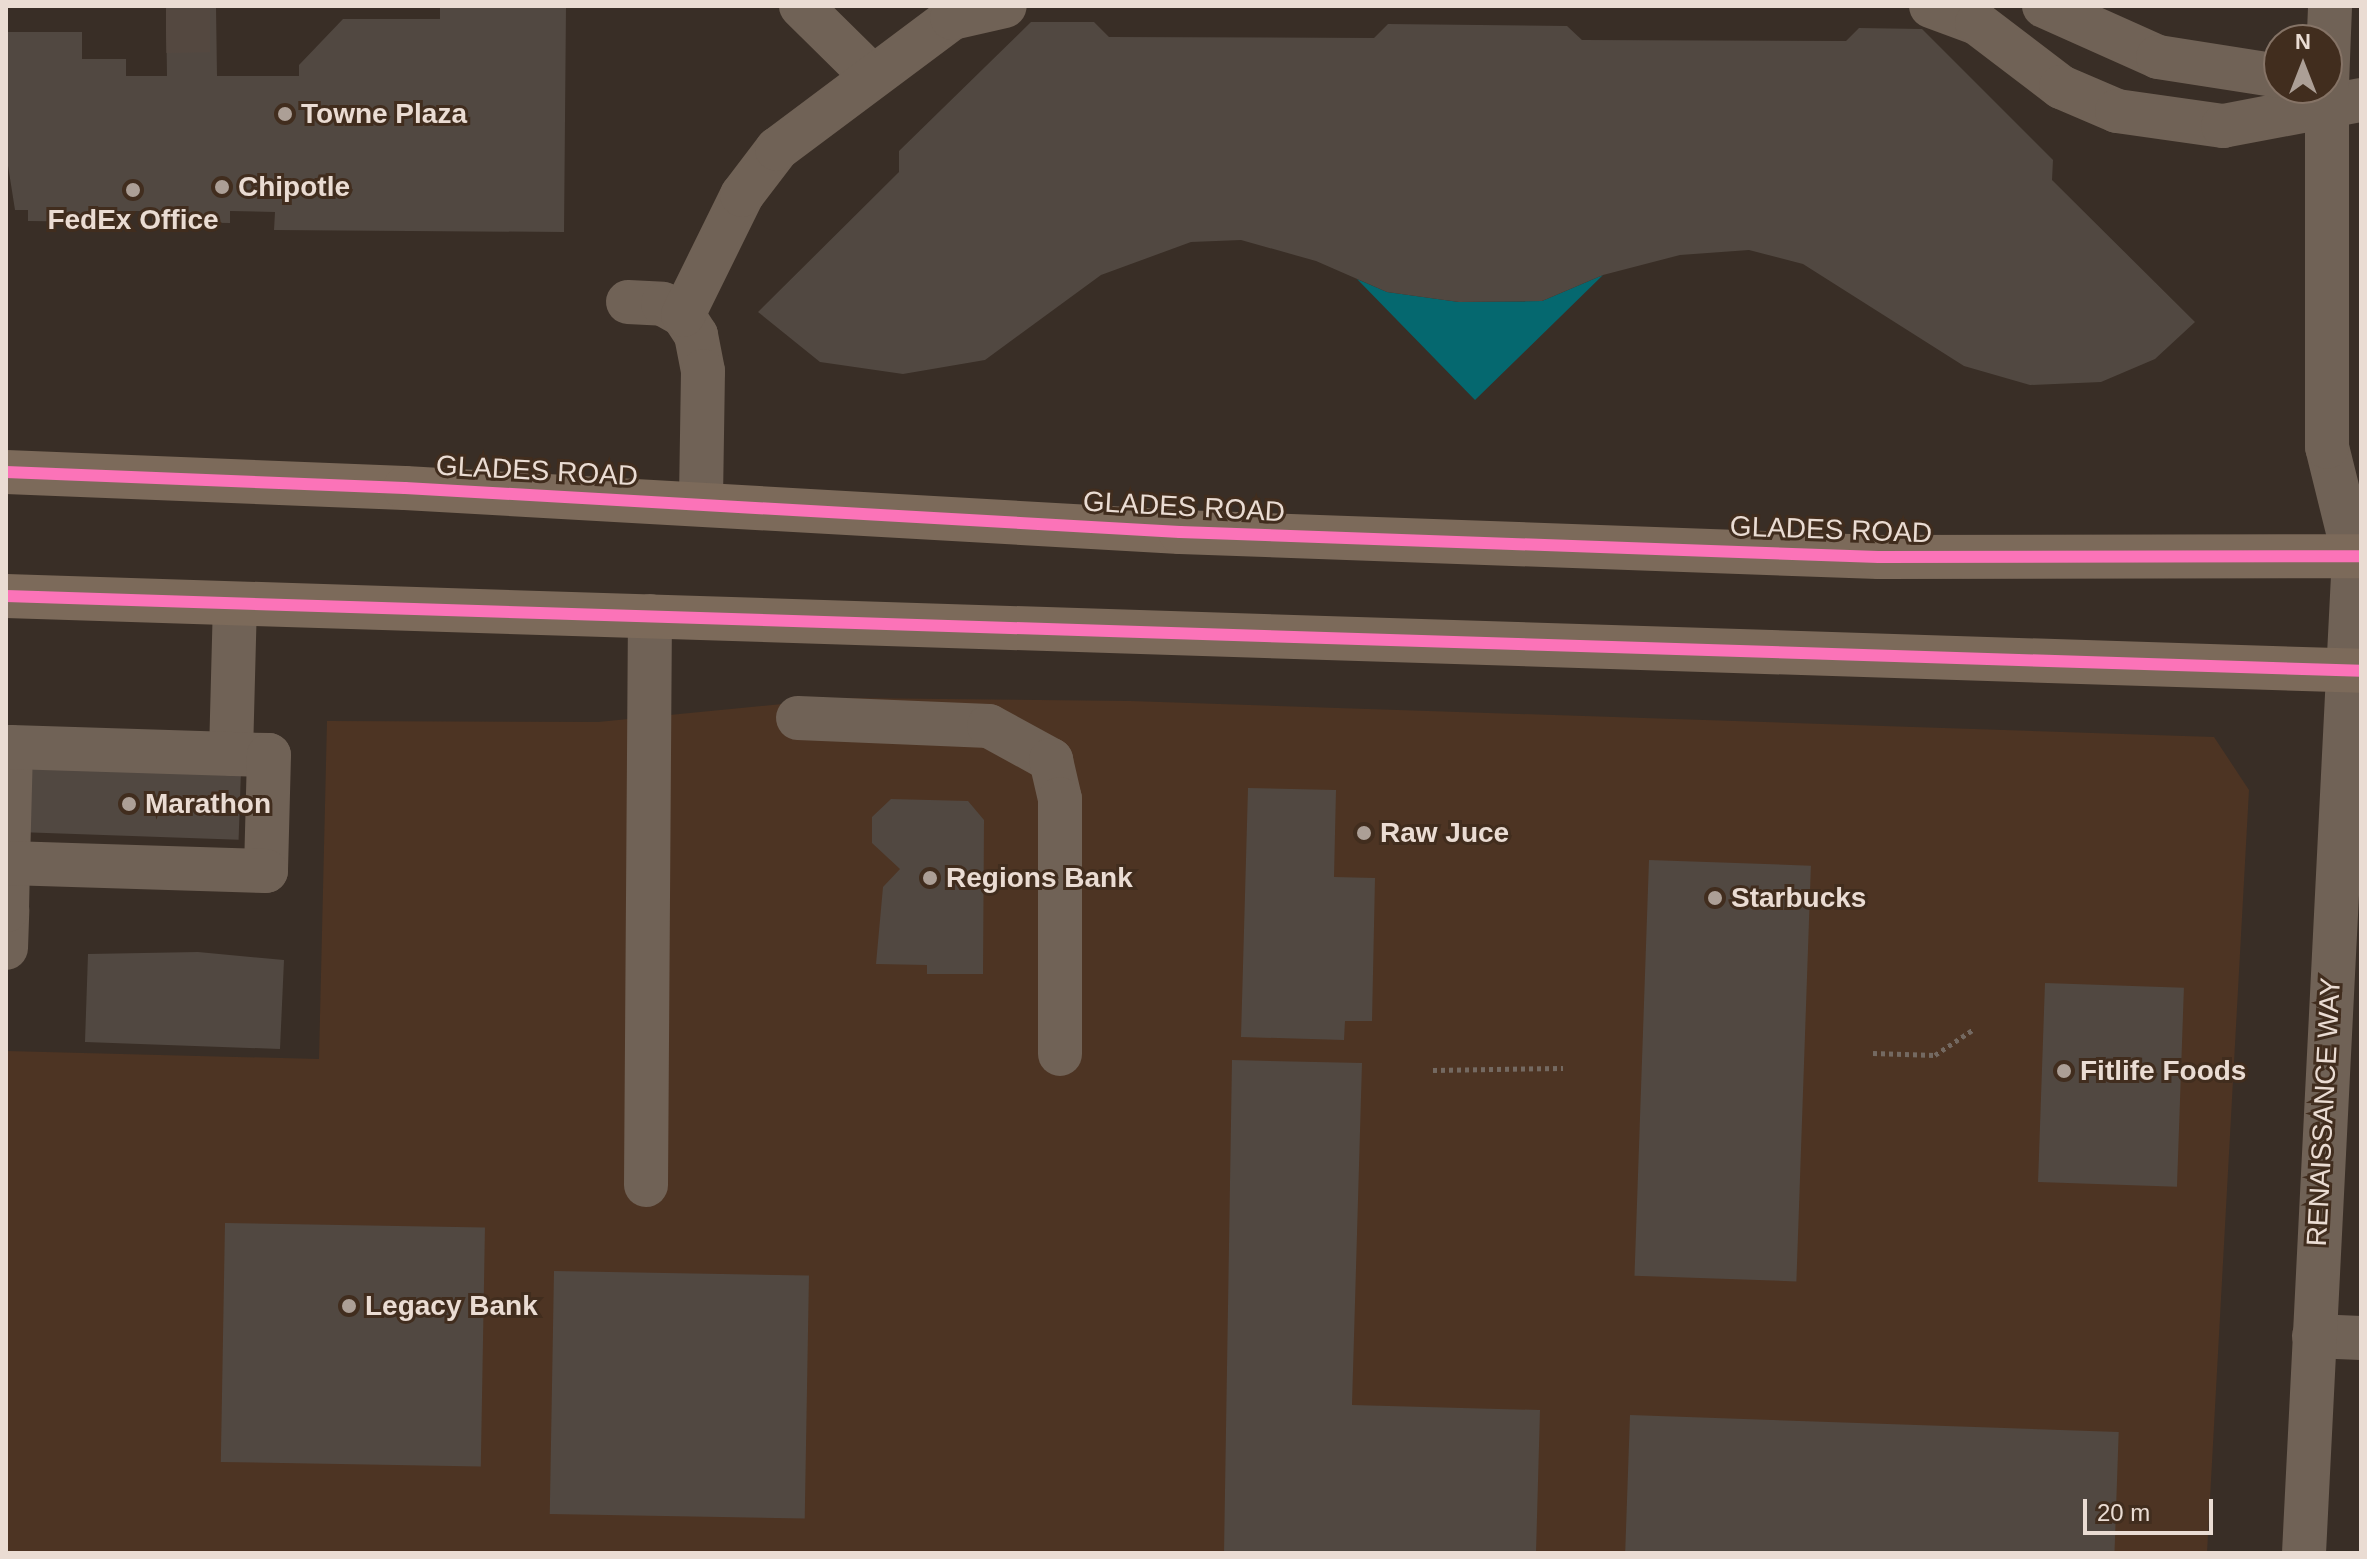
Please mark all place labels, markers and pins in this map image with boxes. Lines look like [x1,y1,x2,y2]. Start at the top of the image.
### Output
place label: Towne Plaza [301,97,467,131]
marker: Towne Plaza [276,105,294,123]
place label: Chipotle [238,170,350,204]
marker: Chipotle [213,178,231,196]
marker: FedEx Office [124,181,142,199]
place label: FedEx Office [47,203,219,237]
place label: Marathon [145,787,271,821]
marker: Marathon [120,795,138,813]
place label: Raw Juce [1380,816,1509,850]
marker: Raw Juce [1355,824,1373,842]
place label: Regions Bank [946,861,1133,895]
marker: Regions Bank [921,869,939,887]
place label: Starbucks [1731,881,1866,915]
marker: Starbucks [1706,889,1724,907]
place label: Fitlife Foods [2080,1054,2246,1088]
marker: Fitlife Foods [2055,1062,2073,1080]
place label: Legacy Bank [365,1289,538,1323]
marker: Legacy Bank [340,1297,358,1315]

